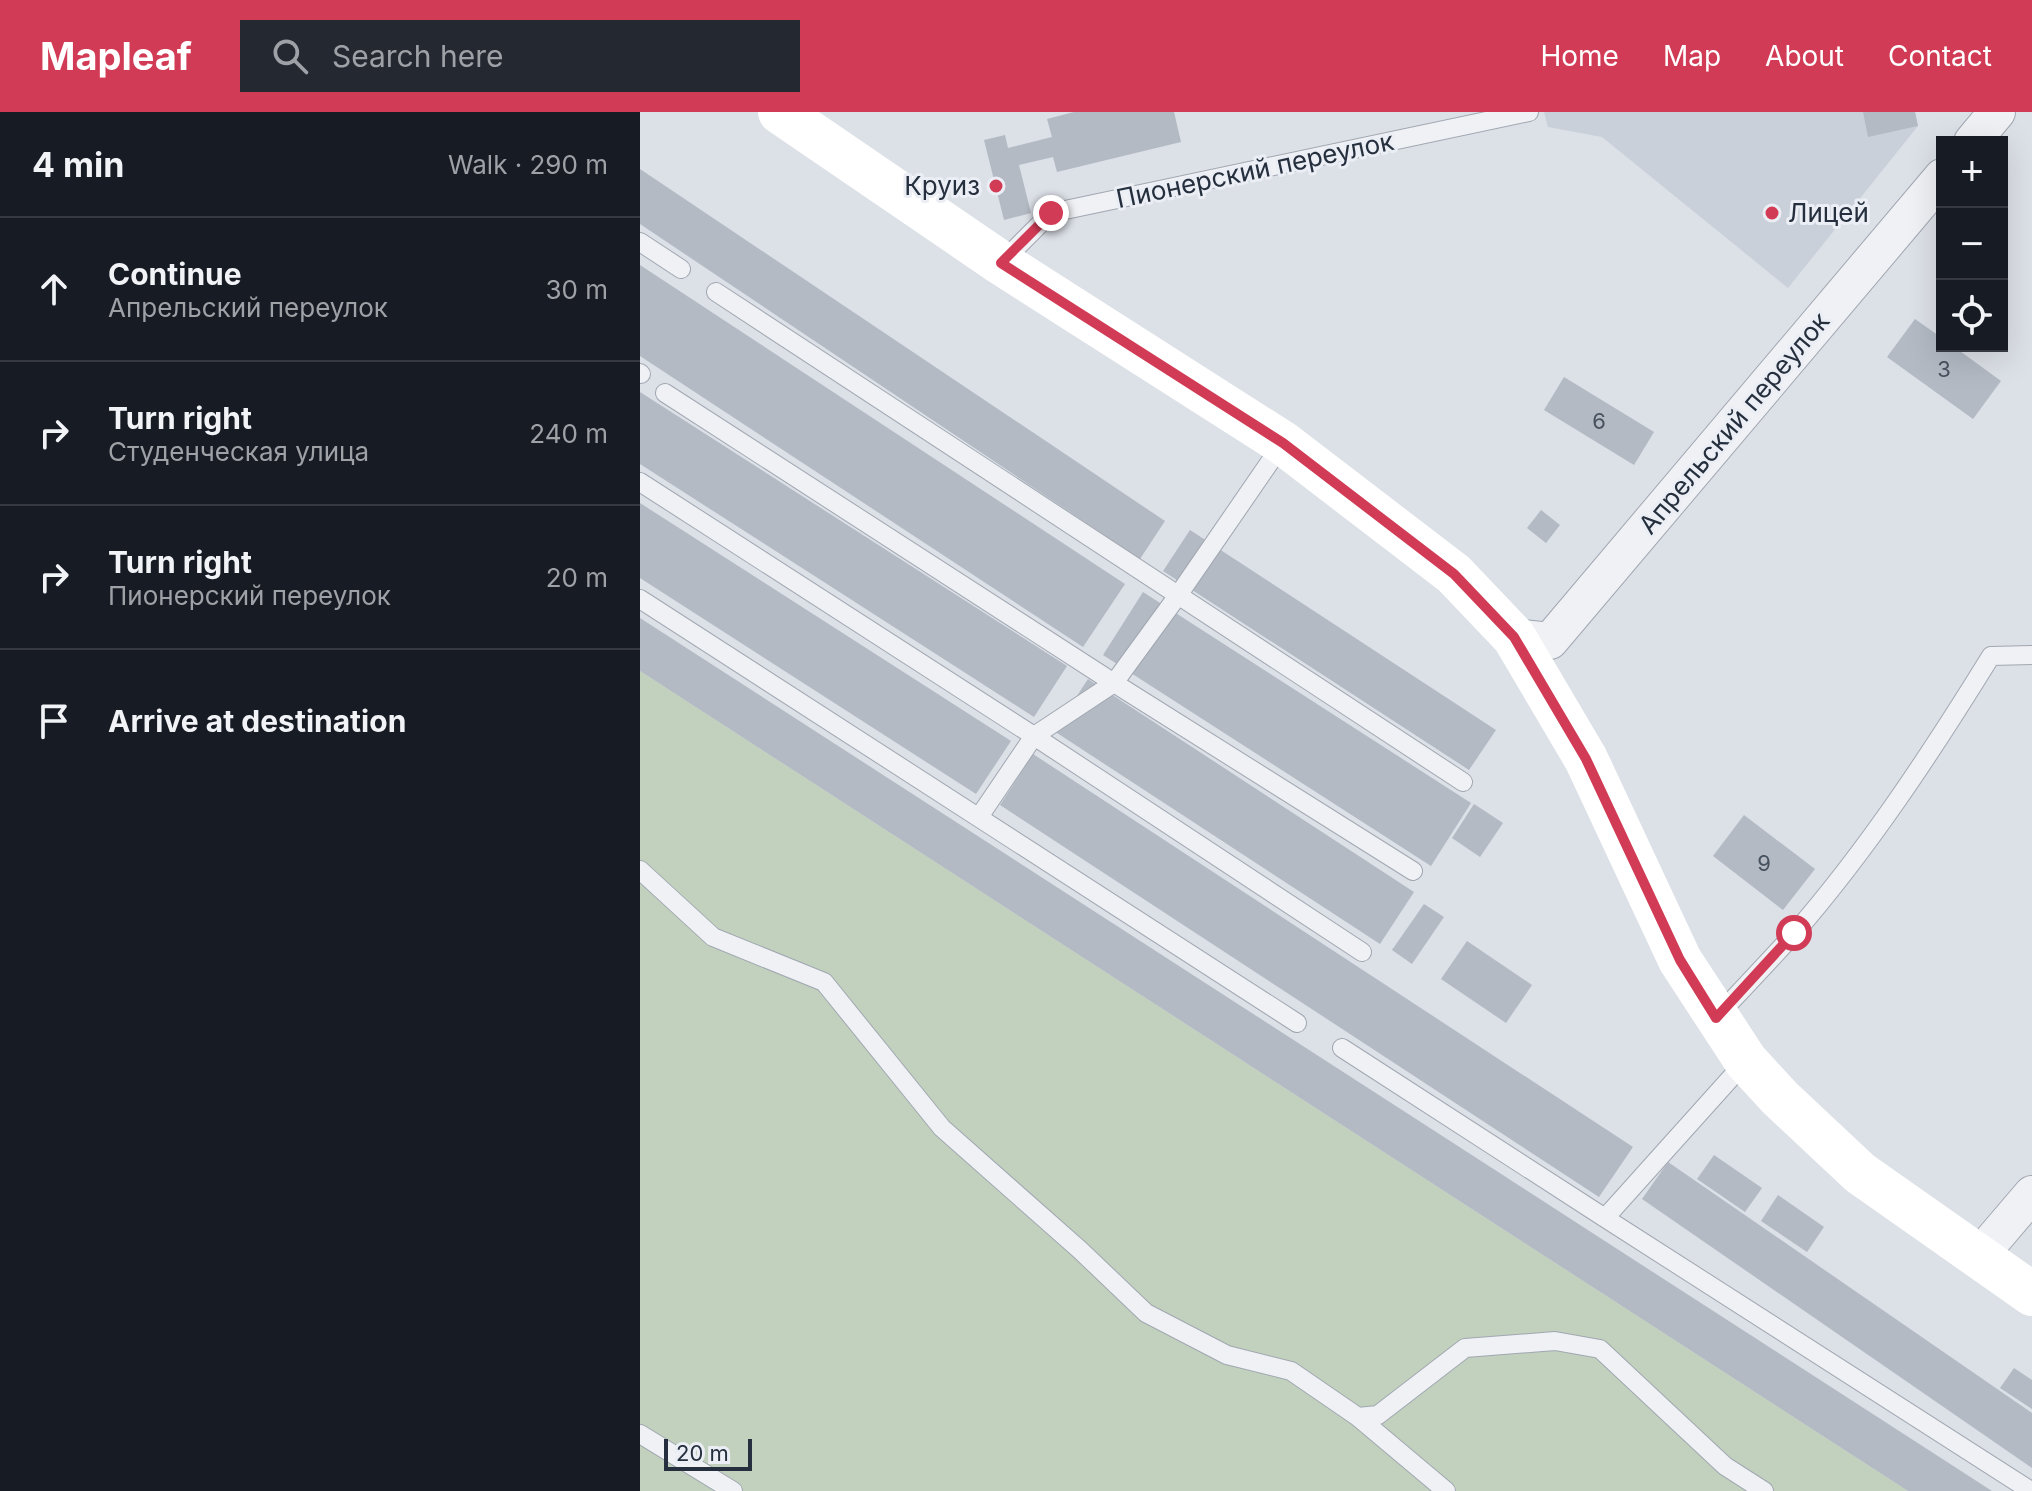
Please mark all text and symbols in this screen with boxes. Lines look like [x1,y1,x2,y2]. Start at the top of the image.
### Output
search box [240,20,800,92]
text: Mapleaf [40,33,192,79]
icon: search [268,34,312,78]
text: Search here [332,38,503,74]
text: Home [1540,39,1619,73]
text: Map [1663,39,1721,73]
text: About [1765,39,1844,73]
text: Contact [1888,39,1992,73]
street label: Пионерский переулок [1113,125,1396,214]
map controls [1936,136,2008,352]
button: + [1936,136,2008,208]
text: 4 min [32,144,124,185]
text: Walk · 290 m [448,149,608,180]
place label: Круиз [904,170,980,201]
marker: Круиз [987,177,1005,195]
route end [1033,195,1069,231]
place label: Лицей [1788,197,1869,228]
marker: Лицей [1763,204,1781,222]
button: − [1936,208,2008,280]
text: Continue [108,256,242,292]
icon: ahead [32,267,76,311]
text: 30 m [545,274,608,305]
button: locate [1936,280,2008,352]
text: Апрельский переулок [108,292,388,323]
street label: Апрельский переулок [1632,306,1835,540]
house number: 3 [1937,356,1951,382]
text: Turn right [108,400,252,436]
house number: 6 [1592,408,1606,434]
icon: right [32,411,76,455]
text: 240 m [529,418,608,449]
text: Студенческая улица [108,436,369,467]
text: Turn right [108,544,252,580]
icon: right [32,555,76,599]
text: 20 m [546,562,608,593]
text: Пионерский переулок [108,580,391,611]
icon: arrive [32,699,76,743]
text: Arrive at destination [108,703,406,739]
house number: 9 [1757,850,1771,876]
route start [1776,915,1812,951]
scale bar [664,1435,752,1471]
text: 20 m [676,1440,729,1466]

